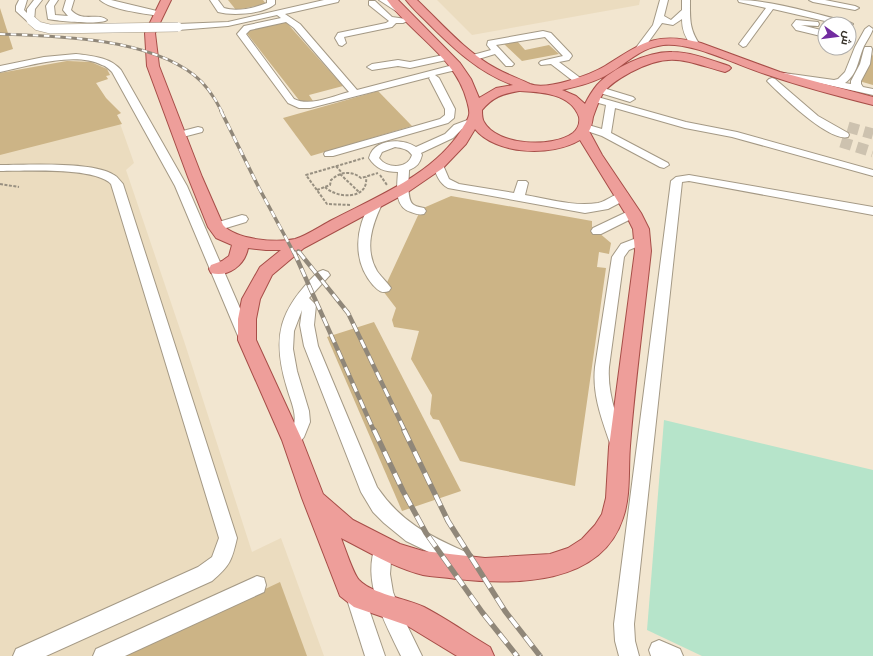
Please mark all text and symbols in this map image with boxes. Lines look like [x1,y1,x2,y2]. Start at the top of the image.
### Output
north arrow [817,16,857,56]
text: ش [838,30,855,47]

